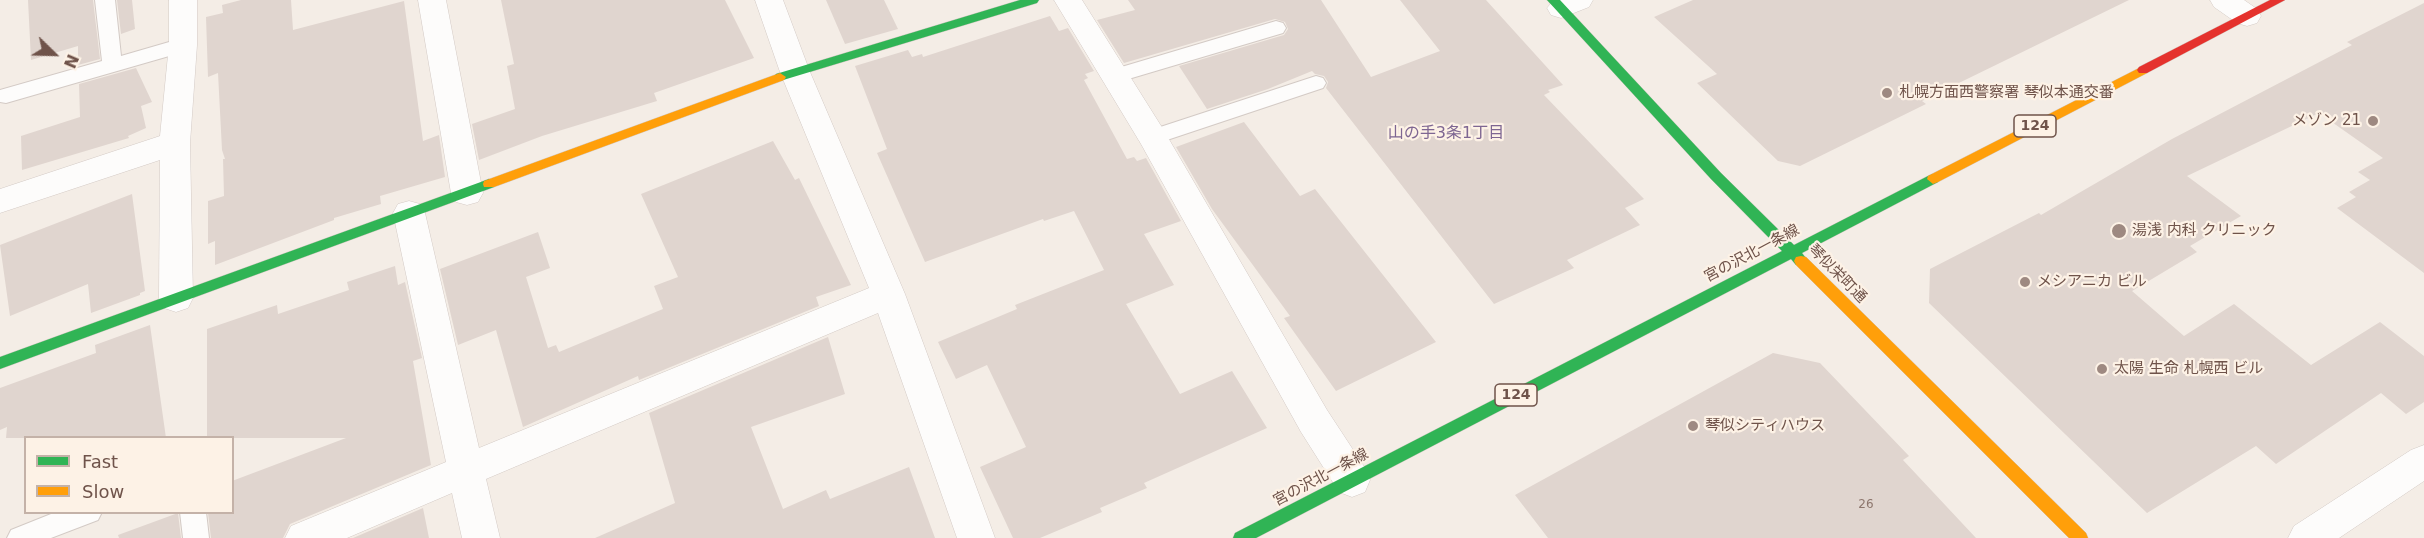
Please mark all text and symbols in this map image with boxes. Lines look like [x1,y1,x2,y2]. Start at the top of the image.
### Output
north arrow [24,24,84,84]
text: N [60,51,82,71]
place label: 札幌方面西警察署 琴似本通交番 [1899,84,2114,102]
marker: 札幌方面西警察署 琴似本通交番 [1880,86,1894,100]
place label: メゾン 21 [2292,112,2361,130]
marker: メゾン 21 [2366,114,2380,128]
road number: 124 [2014,115,2056,137]
district label: 山の手3条1丁目 [1388,124,1504,144]
street label: 宮の沢北一条線 [1701,221,1803,287]
marker: 湯浅 内科 クリニック [2110,222,2128,240]
place label: 湯浅 内科 クリニック [2132,222,2277,240]
street label: 琴似栄町通 [1804,241,1870,307]
place label: メシアニカ ビル [2037,273,2147,291]
marker: メシアニカ ビル [2018,275,2032,289]
place label: 太陽 生命 札幌西 ビル [2114,360,2263,378]
marker: 太陽 生命 札幌西 ビル [2095,362,2109,376]
road number: 124 [1495,384,1537,406]
place label: 琴似シティハウス [1705,417,1825,435]
marker: 琴似シティハウス [1686,419,1700,433]
legend [24,436,234,514]
street label: 宮の沢北一条線 [1270,445,1372,511]
text: Fast [82,451,118,472]
text: Slow [82,481,124,502]
house number: 26 [1858,498,1874,512]

